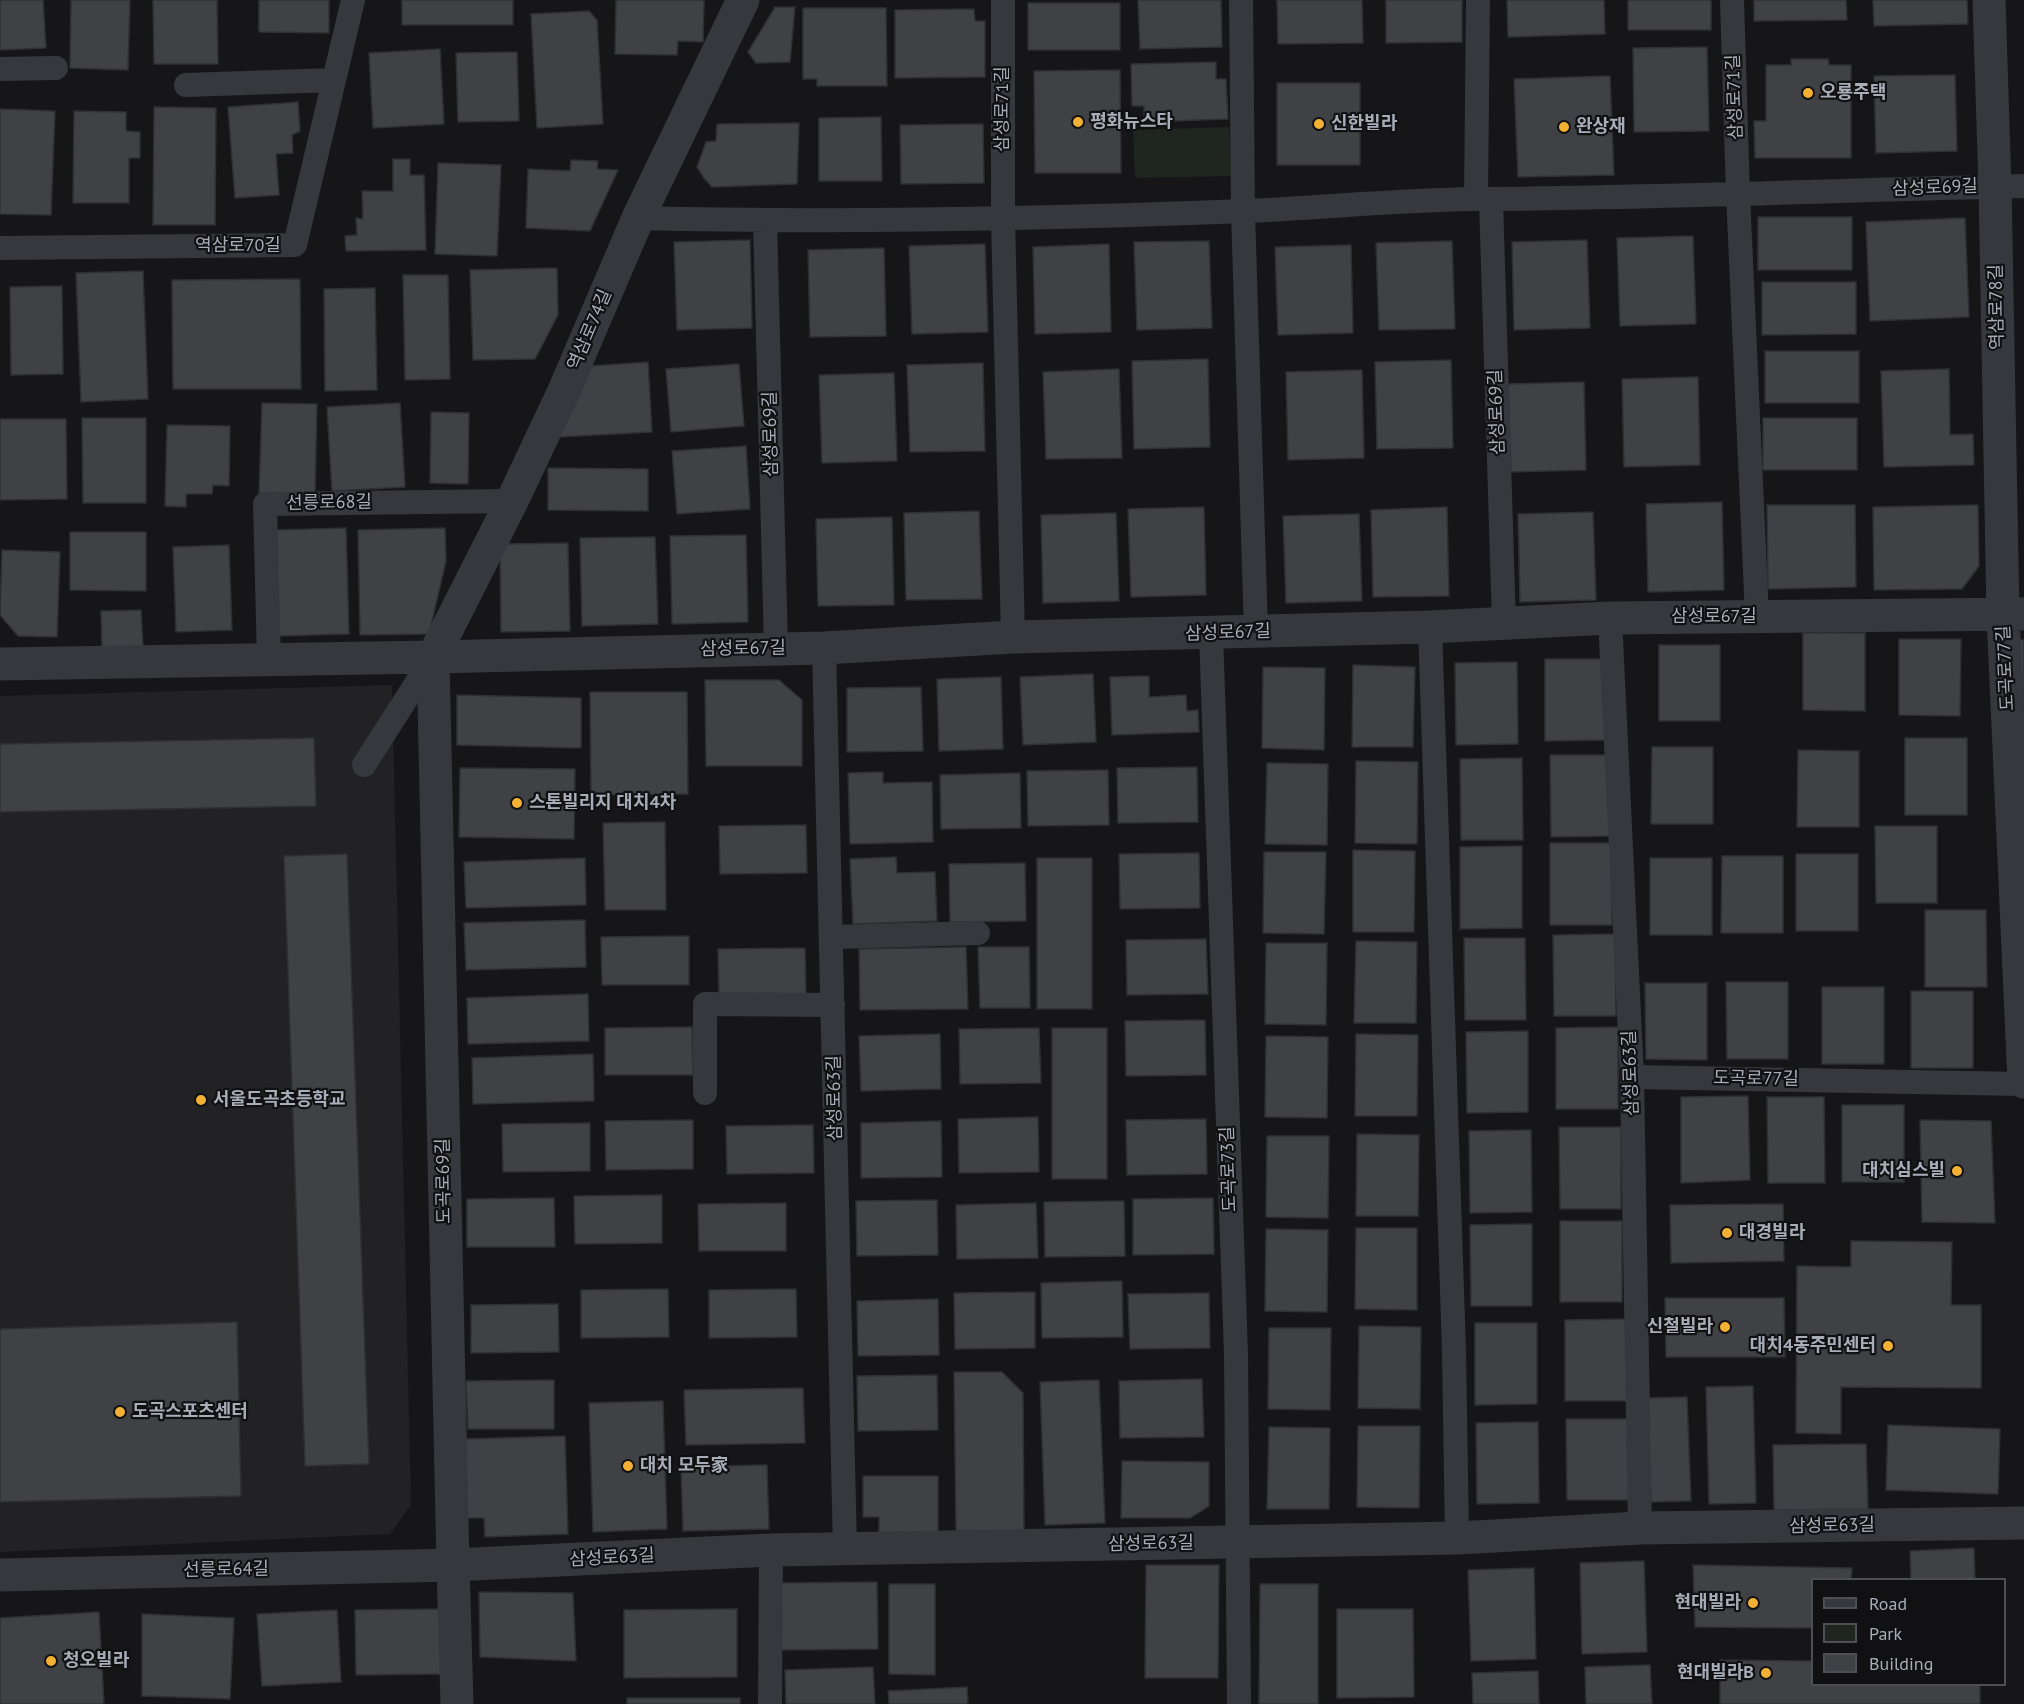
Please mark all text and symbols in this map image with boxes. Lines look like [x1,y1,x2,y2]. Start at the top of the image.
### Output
street label: 삼성로71길 [1723,54,1747,140]
street label: 삼성로71길 [992,66,1014,152]
place label: 오룡주택 [1820,82,1886,104]
marker: 오룡주택 [1801,86,1815,100]
place label: 평화뉴스타 [1090,111,1173,133]
place label: 신한빌라 [1331,113,1397,135]
marker: 평화뉴스타 [1071,115,1085,129]
place label: 완상재 [1576,116,1626,138]
marker: 신한빌라 [1312,117,1326,131]
marker: 완상재 [1557,120,1571,134]
street label: 삼성로69길 [1892,176,1978,200]
street label: 역삼로70길 [195,235,281,257]
street label: 역삼로78길 [1985,264,2009,350]
street label: 역삼로74길 [563,286,617,374]
street label: 삼성로69길 [1485,369,1509,455]
street label: 삼성로69길 [759,391,783,477]
street label: 선릉로68길 [286,491,372,515]
street label: 삼성로67길 [1671,606,1757,628]
street label: 삼성로67길 [1185,621,1271,645]
street label: 도곡로77길 [1993,625,2019,711]
street label: 삼성로67길 [700,637,786,661]
place label: 스톤빌리지 대치4차 [529,792,676,814]
marker: 스톤빌리지 대치4차 [510,796,524,810]
street label: 삼성로63길 [1619,1030,1643,1116]
street label: 삼성로63길 [823,1055,847,1141]
street label: 도곡로77길 [1713,1067,1799,1091]
place label: 서울도곡초등학교 [213,1089,345,1111]
marker: 서울도곡초등학교 [194,1093,208,1107]
street label: 도곡로73길 [1217,1126,1241,1212]
street label: 도곡로69길 [432,1138,456,1224]
place label: 대치심스빌 [1862,1160,1945,1182]
marker: 대치심스빌 [1950,1164,1964,1178]
place label: 대경빌라 [1739,1222,1805,1244]
marker: 대경빌라 [1720,1226,1734,1240]
place label: 신철빌라 [1647,1316,1713,1338]
marker: 신철빌라 [1718,1320,1732,1334]
place label: 대치4동주민센터 [1750,1335,1876,1357]
marker: 대치4동주민센터 [1881,1339,1895,1353]
place label: 도곡스포츠센터 [132,1401,248,1423]
marker: 도곡스포츠센터 [113,1405,127,1419]
place label: 대치 모두家 [640,1455,729,1477]
marker: 대치 모두家 [621,1459,635,1473]
street label: 삼성로63길 [1789,1514,1875,1538]
street label: 삼성로63길 [1108,1532,1194,1556]
street label: 삼성로63길 [569,1545,655,1571]
street label: 선릉로64길 [183,1558,269,1582]
legend [1811,1578,2006,1686]
place label: 현대빌라 [1675,1592,1741,1614]
text: Road [1869,1592,1907,1615]
marker: 현대빌라 [1746,1596,1760,1610]
text: Park [1869,1622,1902,1645]
place label: 청오빌라 [63,1650,129,1672]
text: Building [1869,1652,1933,1675]
marker: 청오빌라 [44,1654,58,1668]
place label: 현대빌라B [1677,1662,1754,1684]
marker: 현대빌라B [1759,1666,1773,1680]

